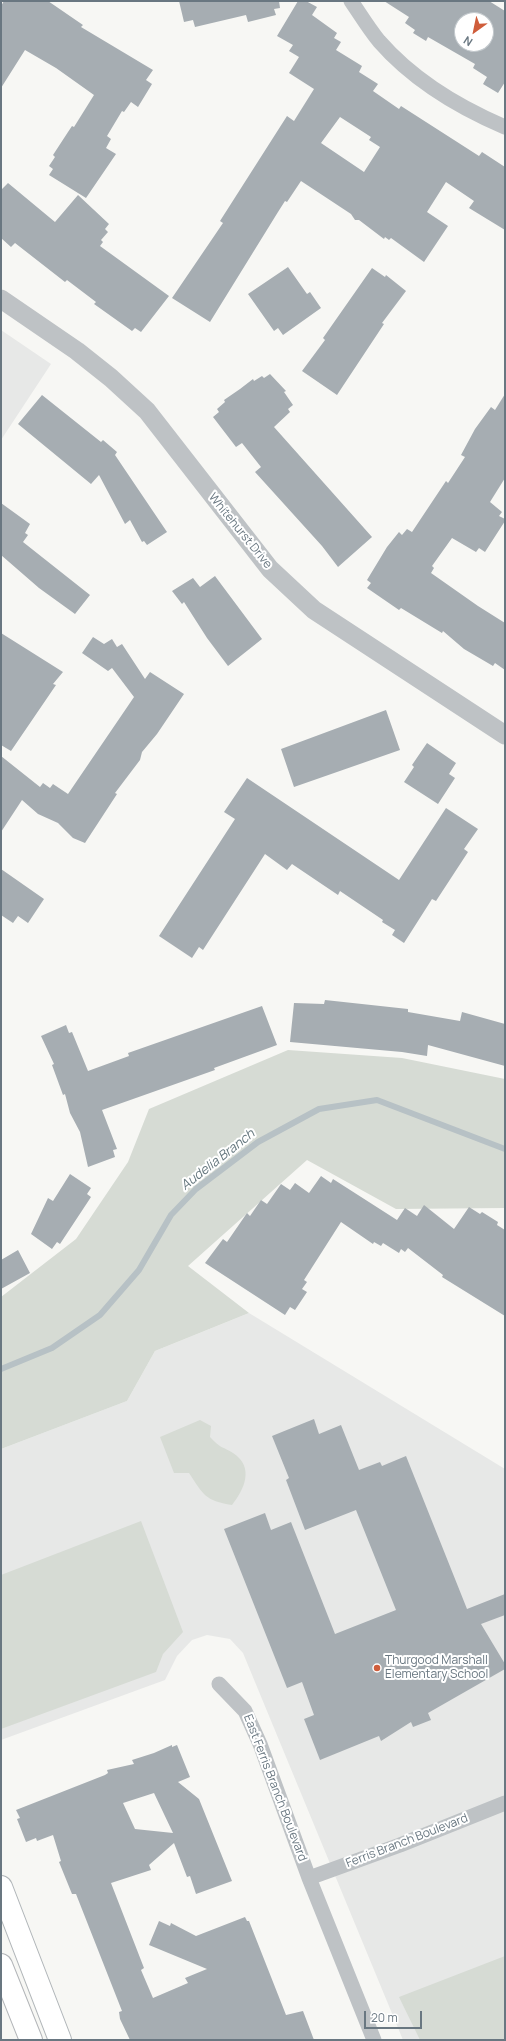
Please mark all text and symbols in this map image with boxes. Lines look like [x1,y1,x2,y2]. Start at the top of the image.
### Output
north arrow [454,12,494,52]
text: N [460,33,475,50]
street label: Whitehurst Drive [205,490,275,572]
water label: Audelia Branch [178,1126,258,1194]
place label: Thurgood Marshall Elementary School [385,1654,488,1682]
marker: Thurgood Marshall Elementary School [372,1663,382,1673]
street label: East Ferris Branch Boulevard [240,1712,310,1864]
street label: Ferris Branch Boulevard [344,1811,470,1871]
scale bar [366,2003,424,2029]
text: 20 m [371,2009,398,2026]

